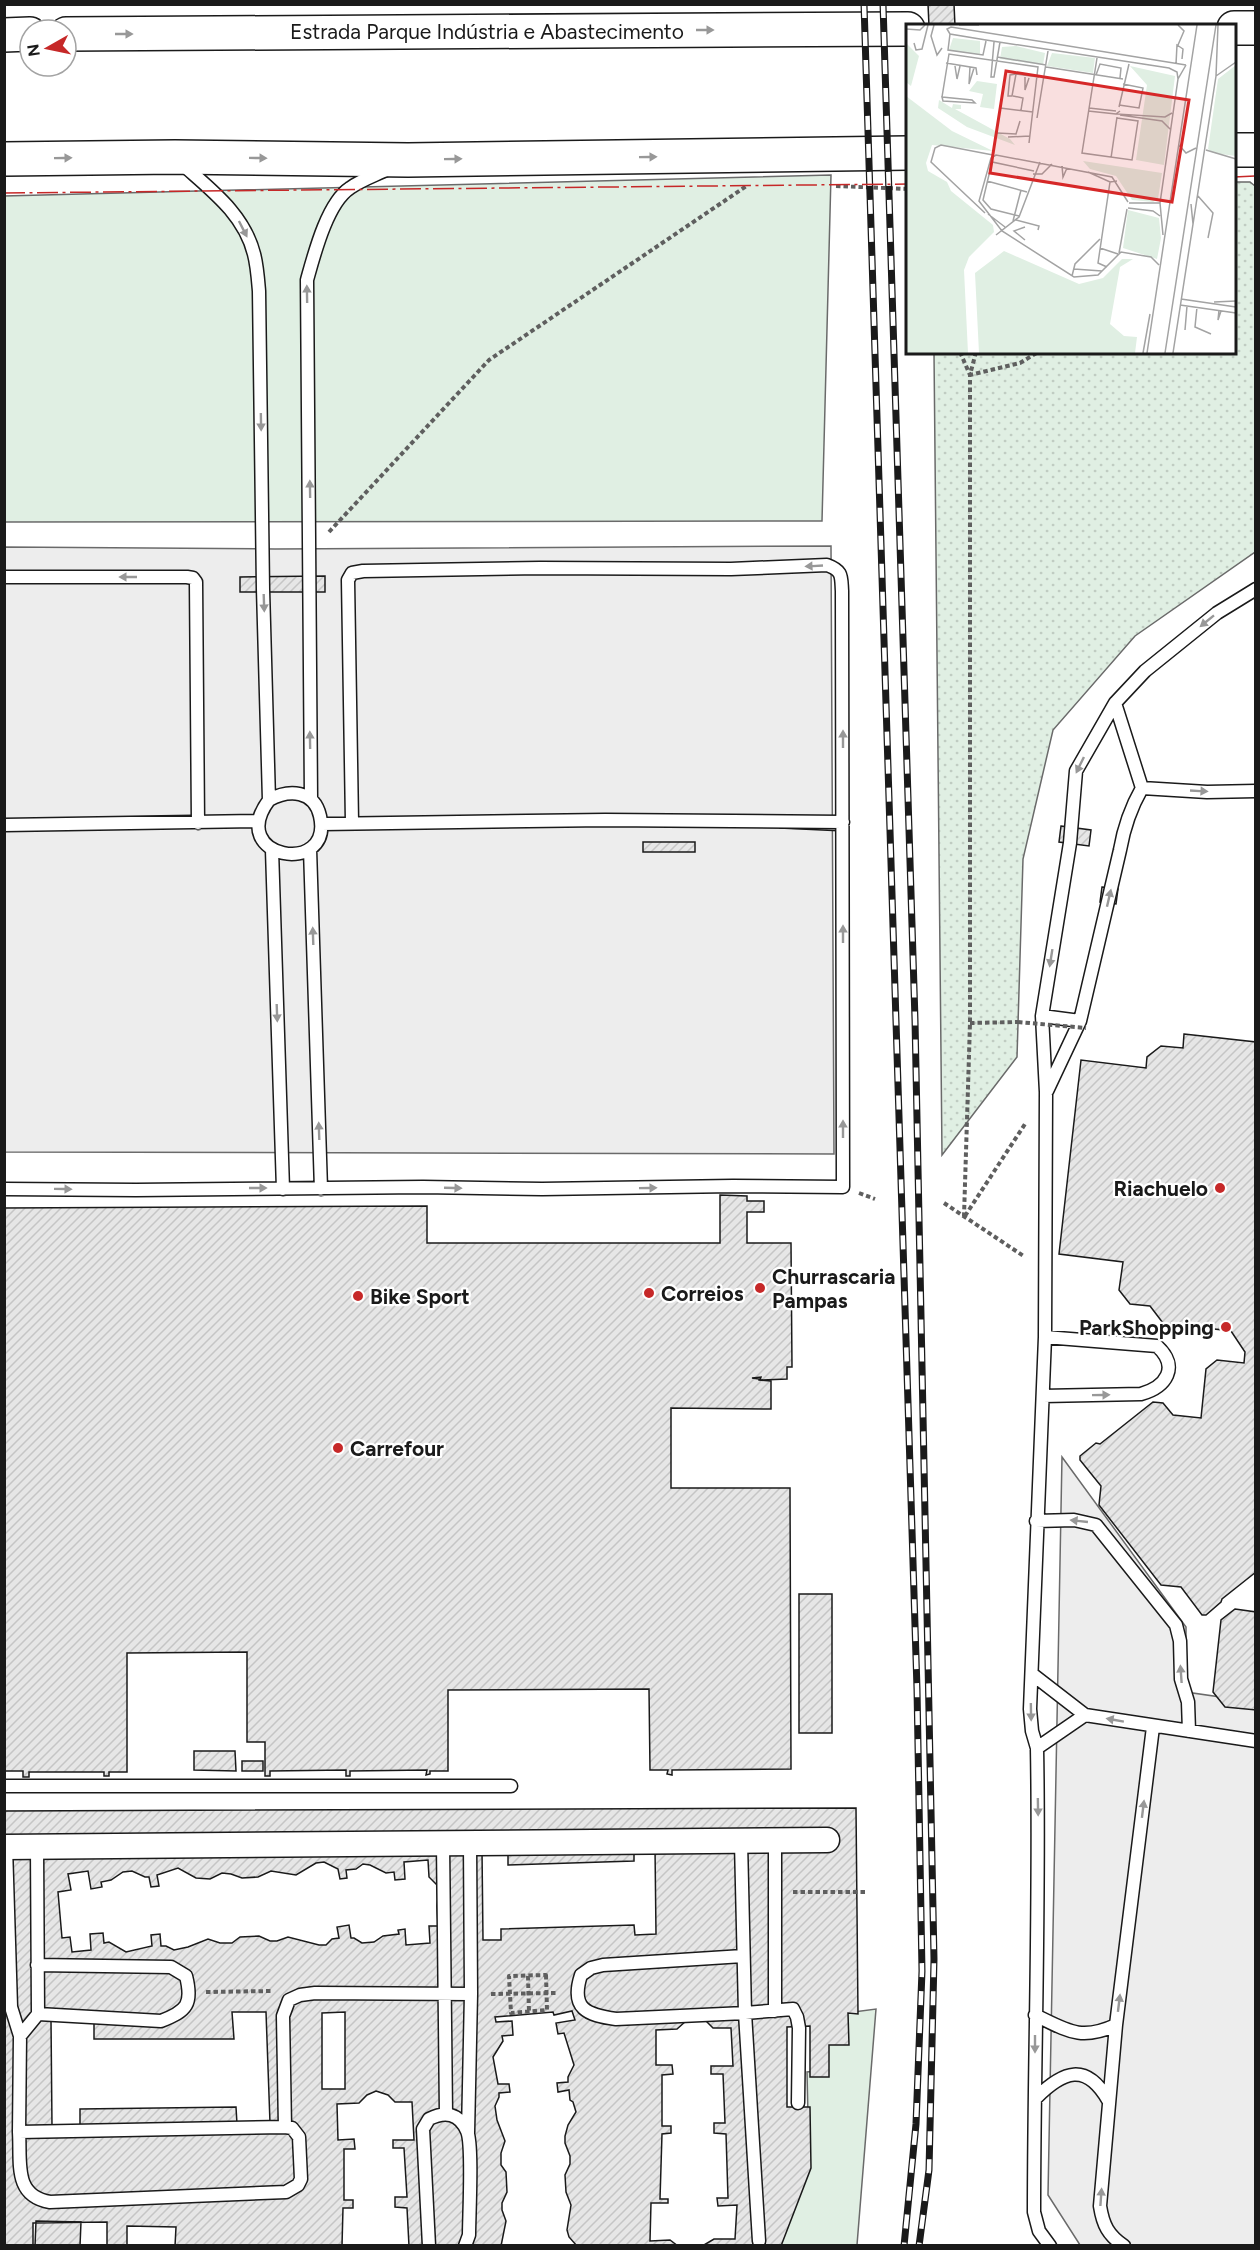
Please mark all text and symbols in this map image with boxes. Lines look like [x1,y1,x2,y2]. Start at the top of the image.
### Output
north arrow [18,18,78,78]
street label: Estrada Parque Indústria e Abastecimento [290,19,684,44]
inset map [906,24,1236,354]
one-way arrow [696,25,715,35]
one-way arrow [115,29,134,39]
text: N [23,43,44,58]
one-way arrow [638,152,657,162]
one-way arrow [248,153,267,163]
one-way arrow [53,154,72,163]
one-way arrow [443,154,462,164]
one-way arrow [238,220,248,238]
one-way arrow [303,284,312,303]
one-way arrow [256,412,266,431]
one-way arrow [305,479,315,498]
one-way arrow [804,561,823,570]
one-way arrow [119,573,138,582]
one-way arrow [259,593,268,612]
one-way arrow [1199,615,1215,628]
one-way arrow [838,729,848,748]
one-way arrow [305,731,315,750]
one-way arrow [1075,757,1085,774]
one-way arrow [1189,787,1208,796]
one-way arrow [1105,888,1114,907]
one-way arrow [838,924,848,943]
one-way arrow [308,926,317,945]
one-way arrow [1047,948,1056,967]
one-way arrow [273,1004,282,1023]
one-way arrow [838,1119,848,1138]
one-way arrow [314,1121,324,1140]
place label: Riachuelo [1113,1176,1208,1201]
marker: Riachuelo [1213,1181,1227,1195]
one-way arrow [248,1183,267,1193]
one-way arrow [638,1183,657,1192]
one-way arrow [443,1184,462,1193]
one-way arrow [53,1185,72,1194]
place label: Churrascaria Pampas [772,1264,895,1313]
place label: Correios [661,1281,744,1306]
marker: Churrascaria Pampas [753,1281,767,1295]
place label: Bike Sport [370,1284,470,1309]
marker: Correios [642,1286,656,1300]
marker: Bike Sport [351,1289,365,1303]
place label: ParkShopping [1079,1315,1214,1340]
marker: ParkShopping [1219,1320,1233,1334]
one-way arrow [1092,1390,1111,1400]
place label: Carrefour [350,1436,444,1461]
marker: Carrefour [331,1441,345,1455]
one-way arrow [1070,1516,1089,1526]
one-way arrow [1177,1664,1186,1683]
one-way arrow [1026,1702,1036,1721]
one-way arrow [1105,1715,1124,1724]
one-way arrow [1033,1797,1043,1816]
one-way arrow [1138,1800,1147,1819]
one-way arrow [1114,1993,1123,2012]
one-way arrow [1030,2034,1040,2053]
one-way arrow [1096,2187,1106,2206]

